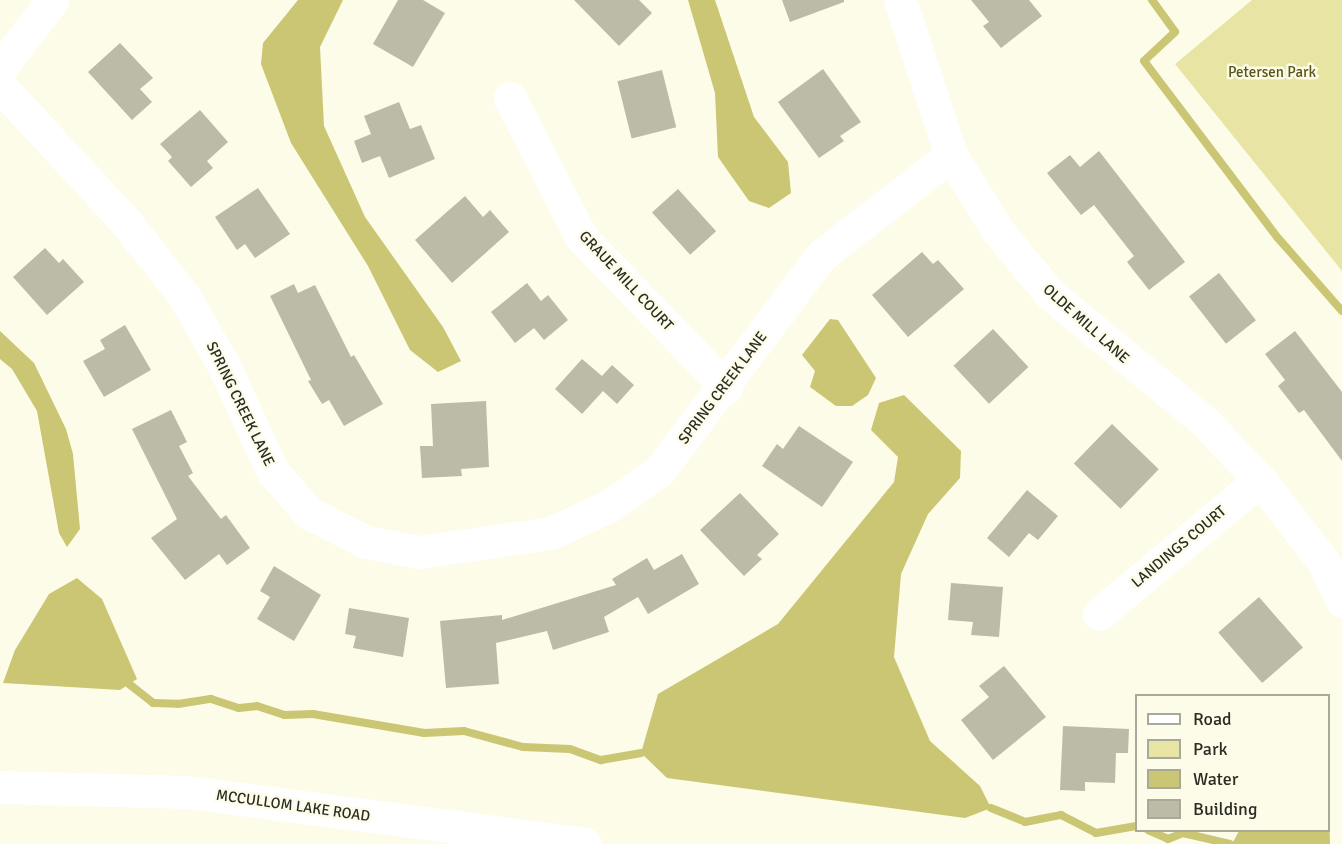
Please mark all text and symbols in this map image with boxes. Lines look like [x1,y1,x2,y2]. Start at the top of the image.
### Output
park label: Petersen Park [1228,64,1316,82]
street label: GRAUE MILL COURT [575,227,677,335]
street label: OLDE MILL LANE [1039,281,1133,367]
street label: SPRING CREEK LANE [675,328,771,448]
street label: SPRING CREEK LANE [202,339,278,469]
street label: LANDINGS COURT [1128,502,1230,592]
legend [1135,694,1330,832]
text: Road [1193,708,1232,730]
text: Park [1193,738,1228,760]
text: Water [1193,768,1238,790]
street label: MCCULLOM LAKE ROAD [215,786,371,826]
text: Building [1193,798,1257,820]

